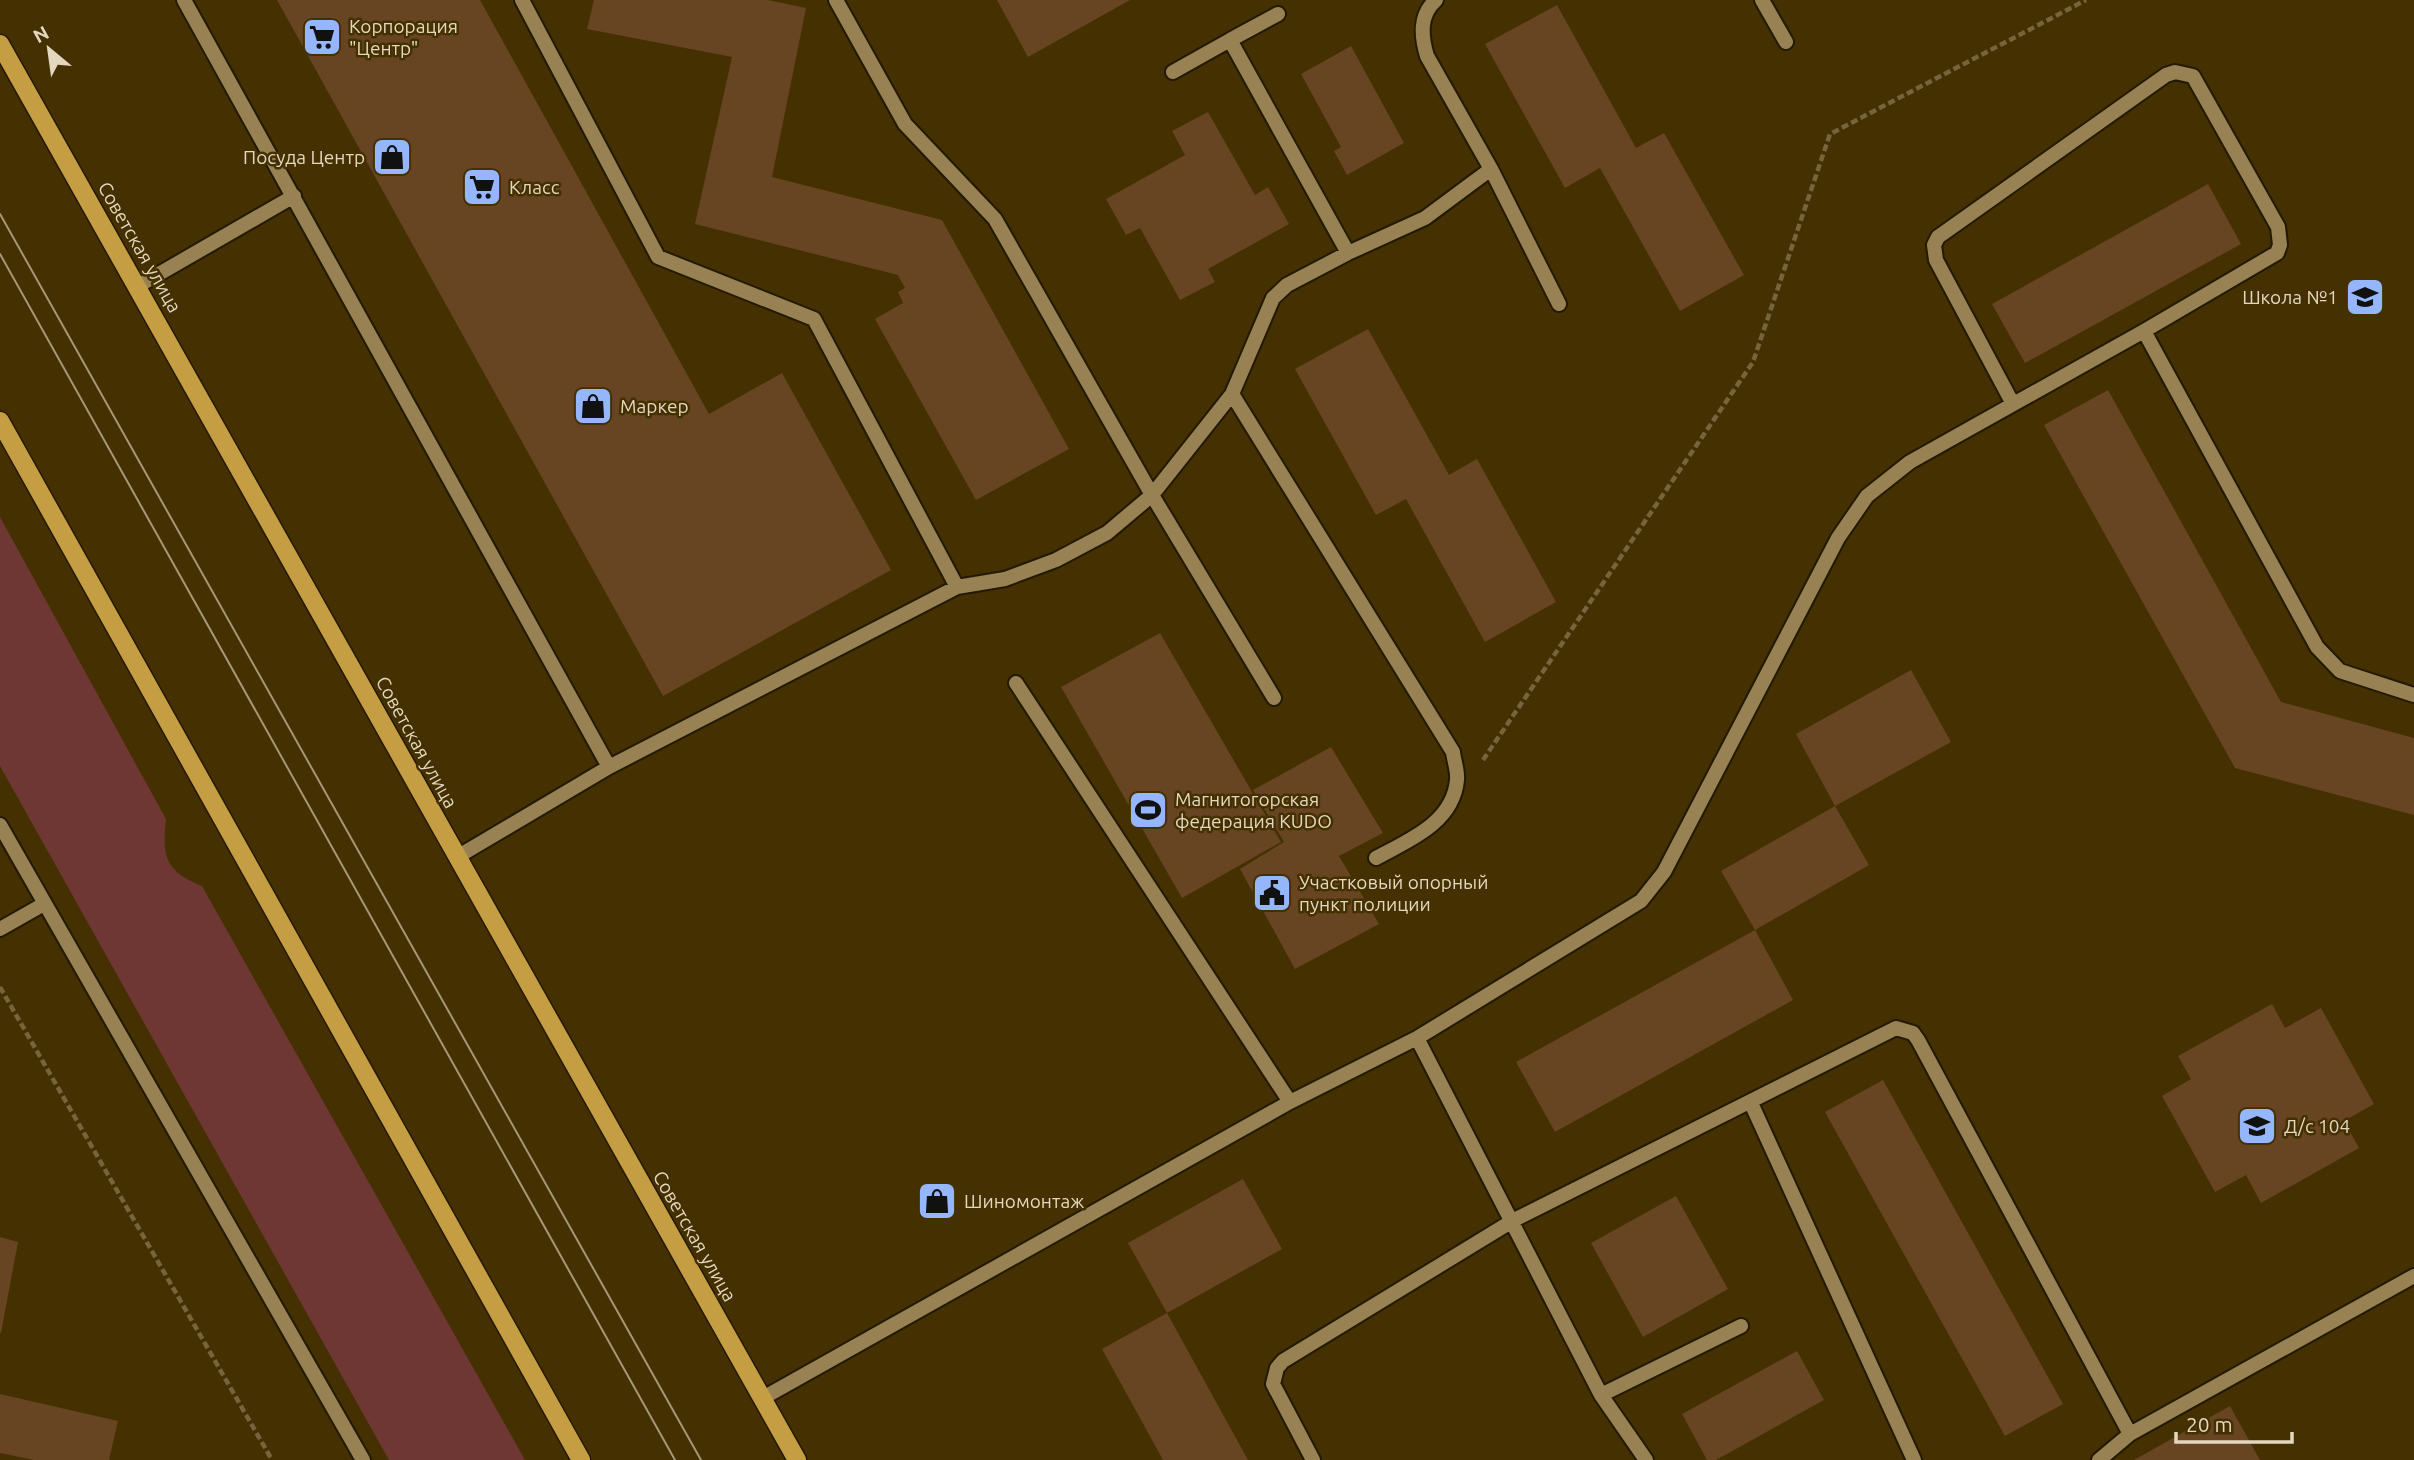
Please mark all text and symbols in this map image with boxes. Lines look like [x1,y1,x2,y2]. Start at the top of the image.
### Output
north arrow [14,14,84,84]
place label: Корпорация "Центр" [349,15,458,59]
supermarket icon: Корпорация "Центр" [301,16,343,58]
text: N [29,21,52,47]
shop icon: Посуда Центр [371,136,413,178]
place label: Посуда Центр [243,146,365,168]
supermarket icon: Класс [461,166,503,208]
place label: Класс [509,176,560,198]
street label: Советская улица [94,178,186,316]
school or university icon: Школа №1 [2344,276,2386,318]
place label: Школа №1 [2242,286,2338,308]
shop icon: Маркер [572,385,614,427]
place label: Маркер [620,395,689,417]
street label: Советская улица [372,672,462,812]
place label: Магнитогорская федерация KUDO [1175,788,1332,832]
sports icon: Магнитогорская федерация KUDO [1127,789,1169,831]
place label: Участковый опорный пункт полиции [1299,871,1488,915]
public building icon: Участковый опорный пункт полиции [1251,872,1293,914]
school or university icon: Д/с 104 [2236,1105,2278,1147]
place label: Д/с 104 [2284,1115,2350,1137]
street label: Советская улица [649,1167,741,1305]
shop icon: Шиномонтаж [916,1180,958,1222]
place label: Шиномонтаж [964,1190,1084,1212]
scale bar [2176,1400,2292,1444]
text: 20 m [2186,1412,2233,1436]

